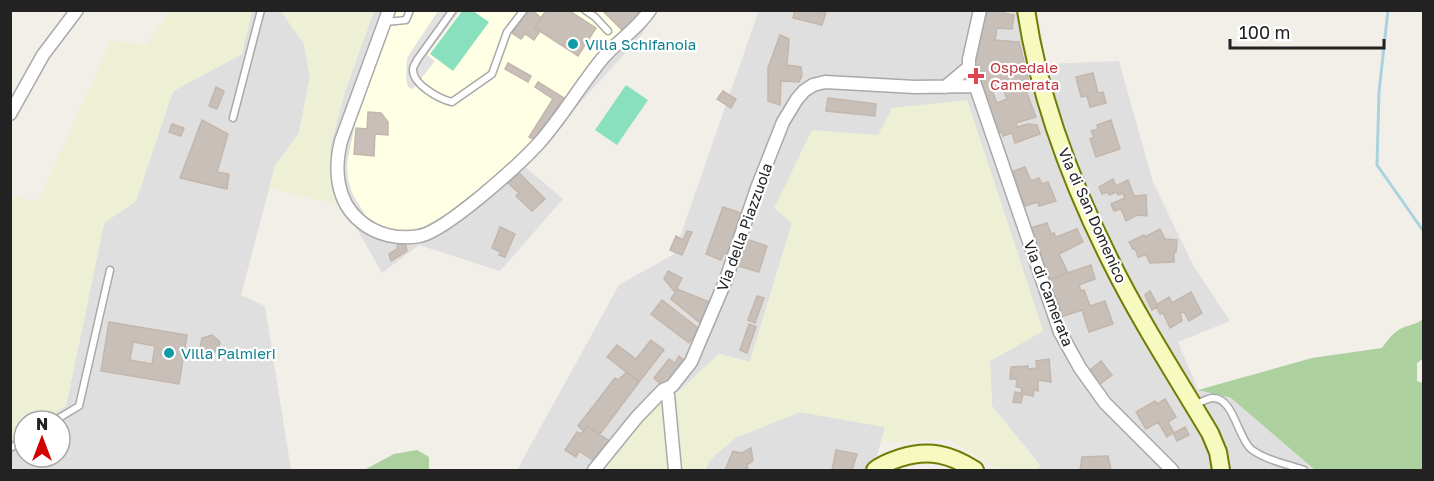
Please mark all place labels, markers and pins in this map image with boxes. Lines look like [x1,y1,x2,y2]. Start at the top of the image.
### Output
place label: Villa Schifanoia [585,35,696,53]
marker: Villa Schifanoia [566,37,580,51]
place label: Ospedale Camerata [990,58,1059,93]
marker: Ospedale Camerata [967,67,985,85]
place label: Villa Palmieri [181,344,276,362]
marker: Villa Palmieri [162,346,176,360]

